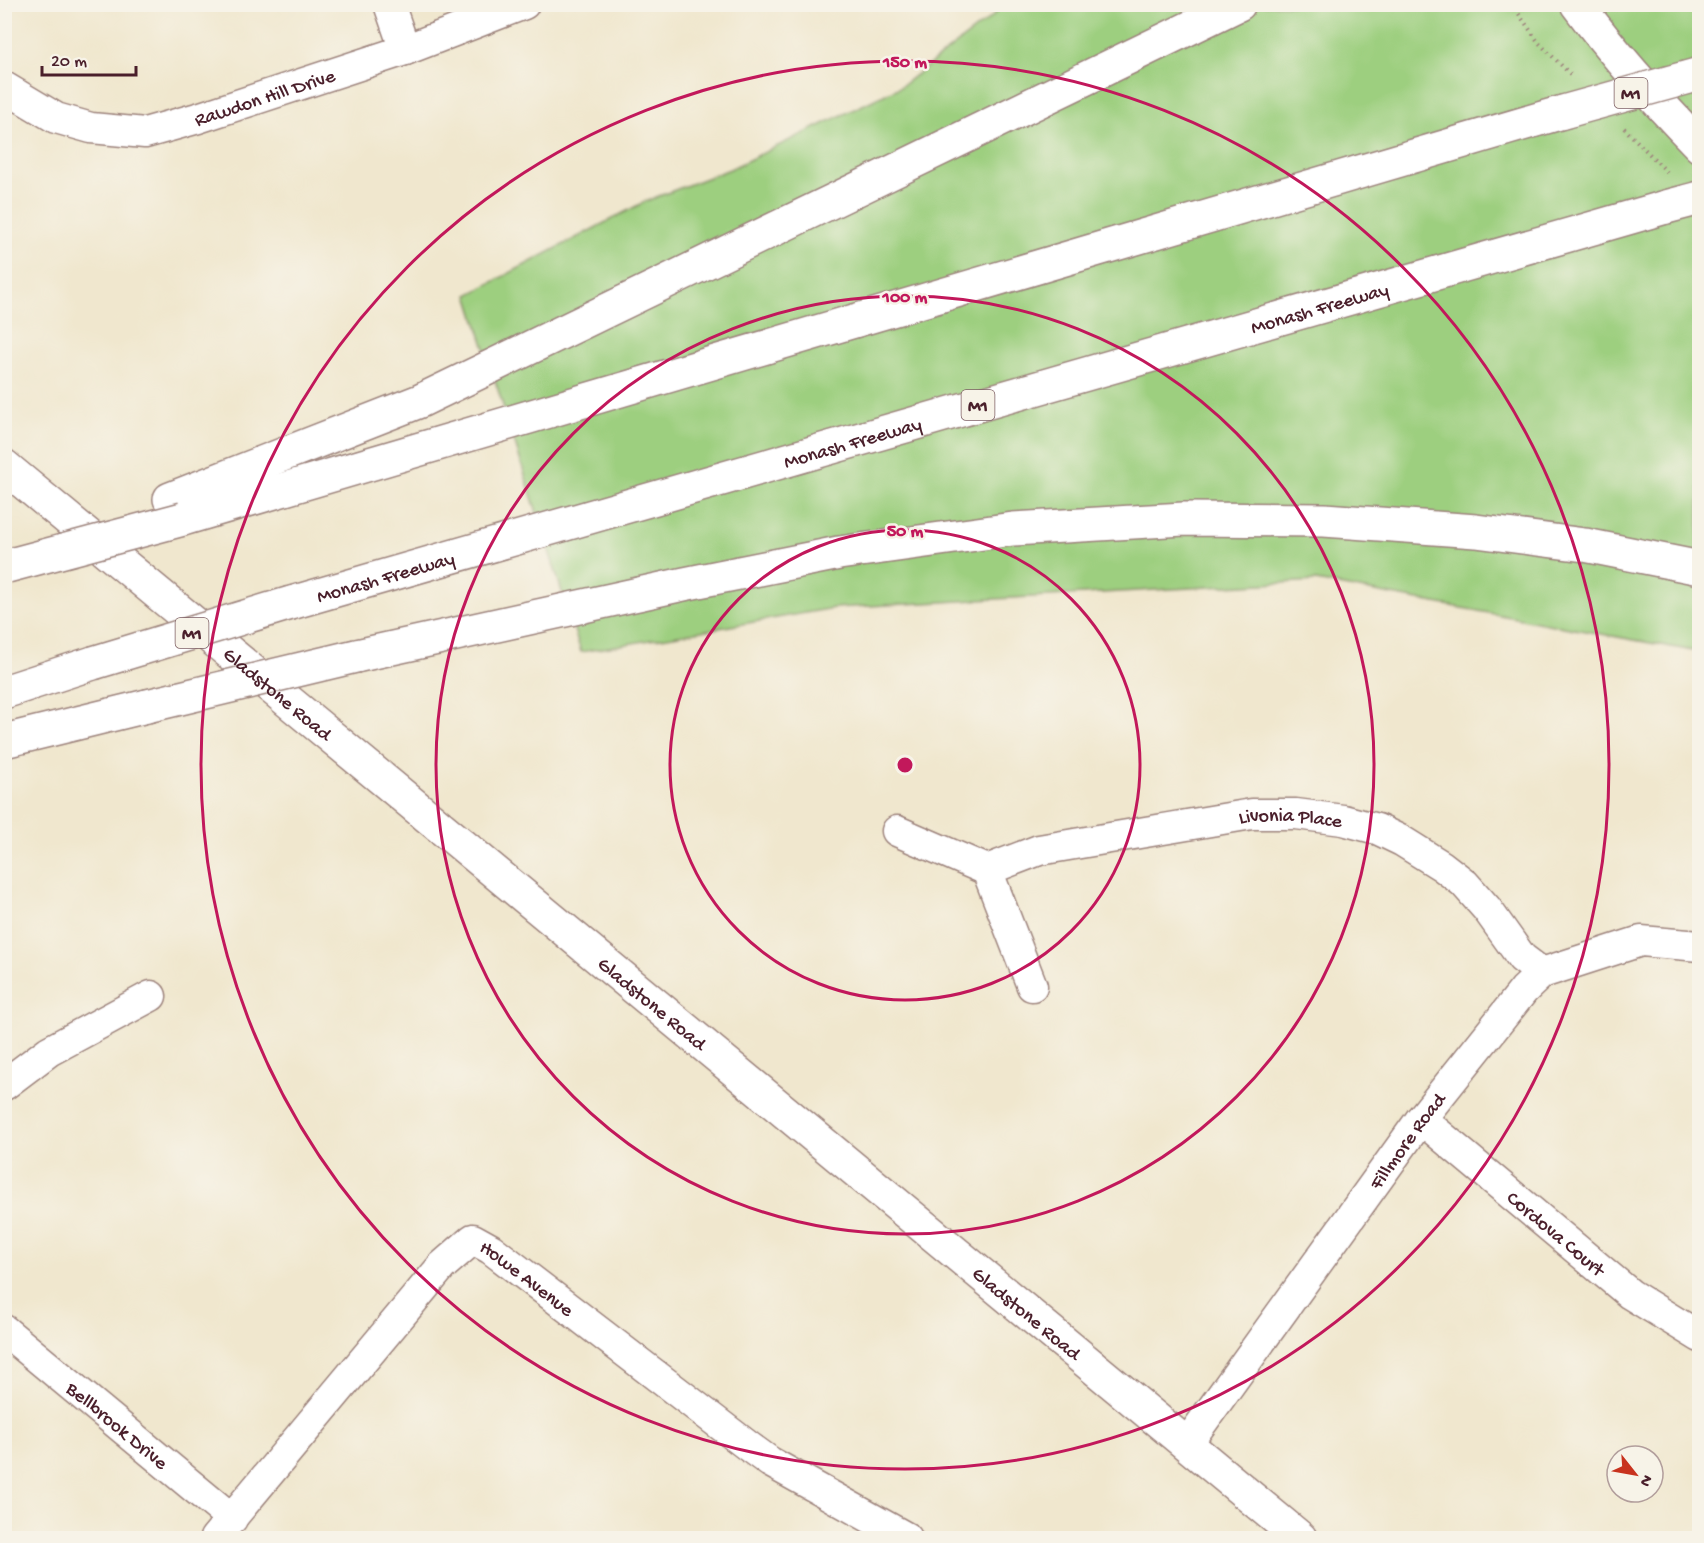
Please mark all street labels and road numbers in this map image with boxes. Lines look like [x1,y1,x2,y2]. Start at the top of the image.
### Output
street label: Rawdon Hill Drive [192,66,339,133]
road number: M1 [1614,78,1648,108]
street label: Monash Freeway [1249,279,1392,341]
road number: M1 [962,390,994,420]
street label: Monash Freeway [782,414,925,475]
street label: Monash Freeway [315,548,458,610]
road number: M1 [176,618,208,648]
street label: Gladstone Road [217,644,337,749]
street label: Livonia Place [1237,806,1344,835]
street label: Gladstone Road [592,954,711,1058]
street label: Fillmore Road [1366,1088,1454,1196]
street label: Cordova Court [1501,1188,1610,1284]
street label: Howe Avenue [475,1237,578,1324]
street label: Gladstone Road [966,1264,1086,1368]
street label: Bellbrook Drive [59,1378,172,1476]

